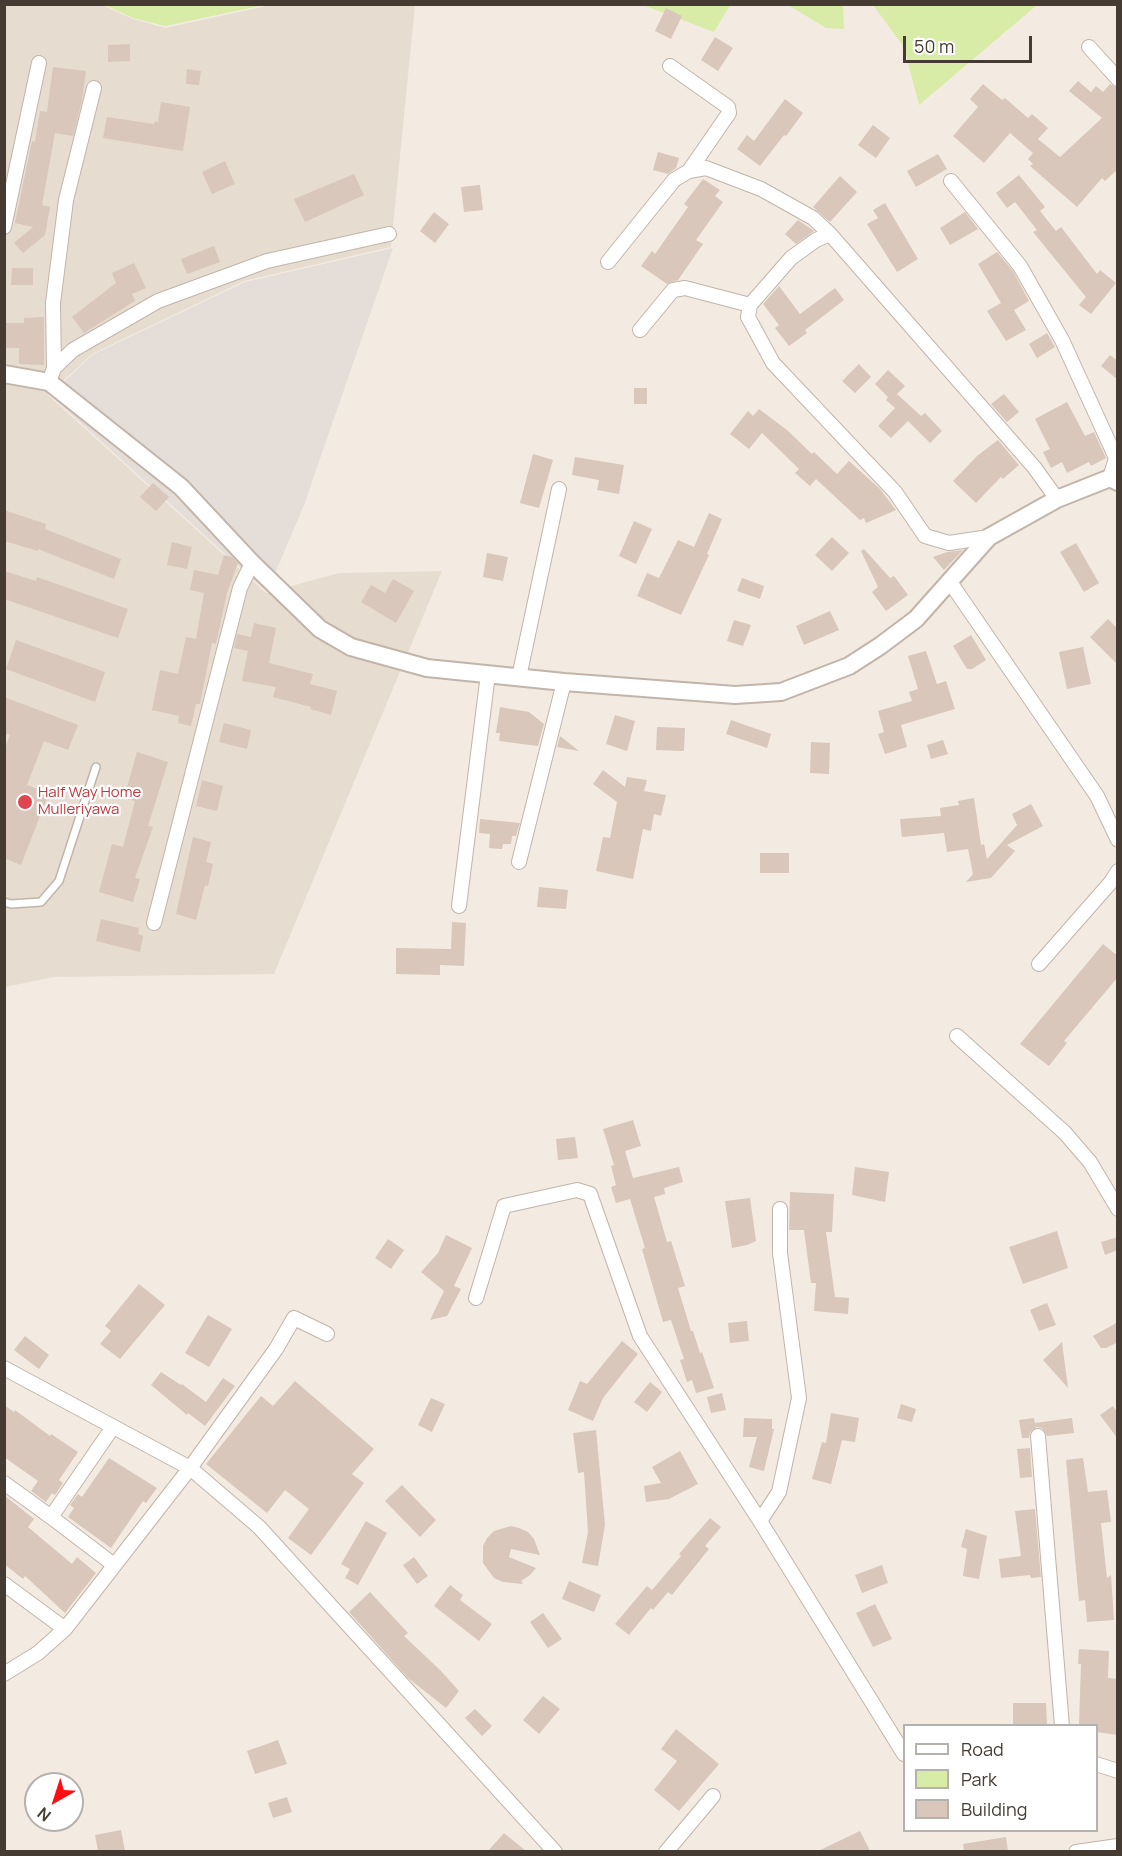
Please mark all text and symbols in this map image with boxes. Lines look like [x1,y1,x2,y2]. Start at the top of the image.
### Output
scale bar [906,24,1035,62]
text: 50 m [914,34,954,58]
place label: Half Way Home Mulleriyawa [38,784,141,819]
marker: Half Way Home Mulleriyawa [16,793,34,811]
legend [903,1724,1098,1832]
text: Road [961,1737,1004,1761]
text: Park [961,1767,997,1791]
north arrow [24,1772,84,1832]
text: Building [961,1797,1027,1821]
text: N [33,1802,55,1827]

